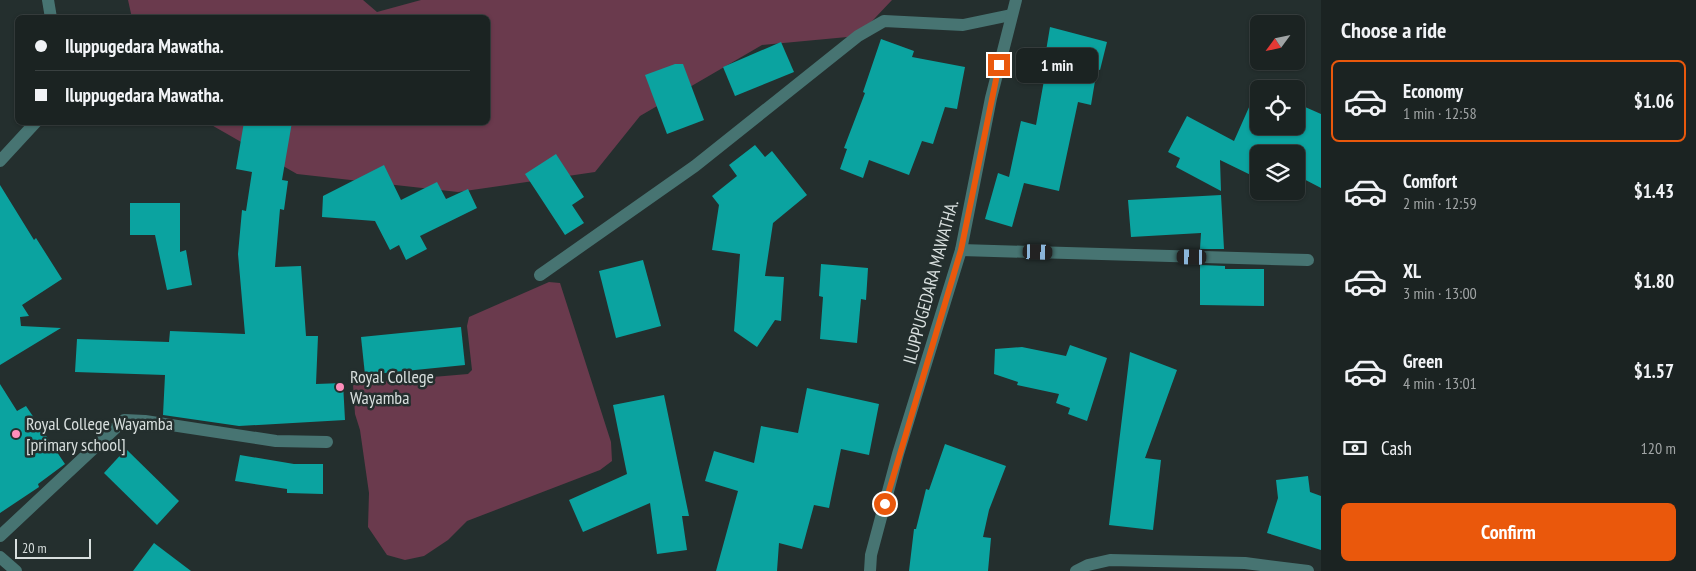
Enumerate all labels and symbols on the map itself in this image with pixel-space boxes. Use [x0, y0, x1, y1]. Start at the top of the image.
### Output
north arrow [1250, 15, 1305, 70]
callout: 1 min [1016, 48, 1099, 82]
route end [988, 54, 1010, 76]
street label: ILUPPUGEDARA MAWATHA. [898, 197, 964, 367]
car [1022, 244, 1053, 260]
car [1176, 249, 1207, 265]
place label: Royal College Wayamba [350, 365, 434, 409]
marker: Royal College Wayamba [334, 381, 346, 393]
place label: Royal College Wayamba [primary school] [26, 412, 173, 456]
marker: Royal College Wayamba [primary school] [10, 428, 22, 440]
route start [874, 493, 896, 515]
scale bar [15, 536, 91, 559]

